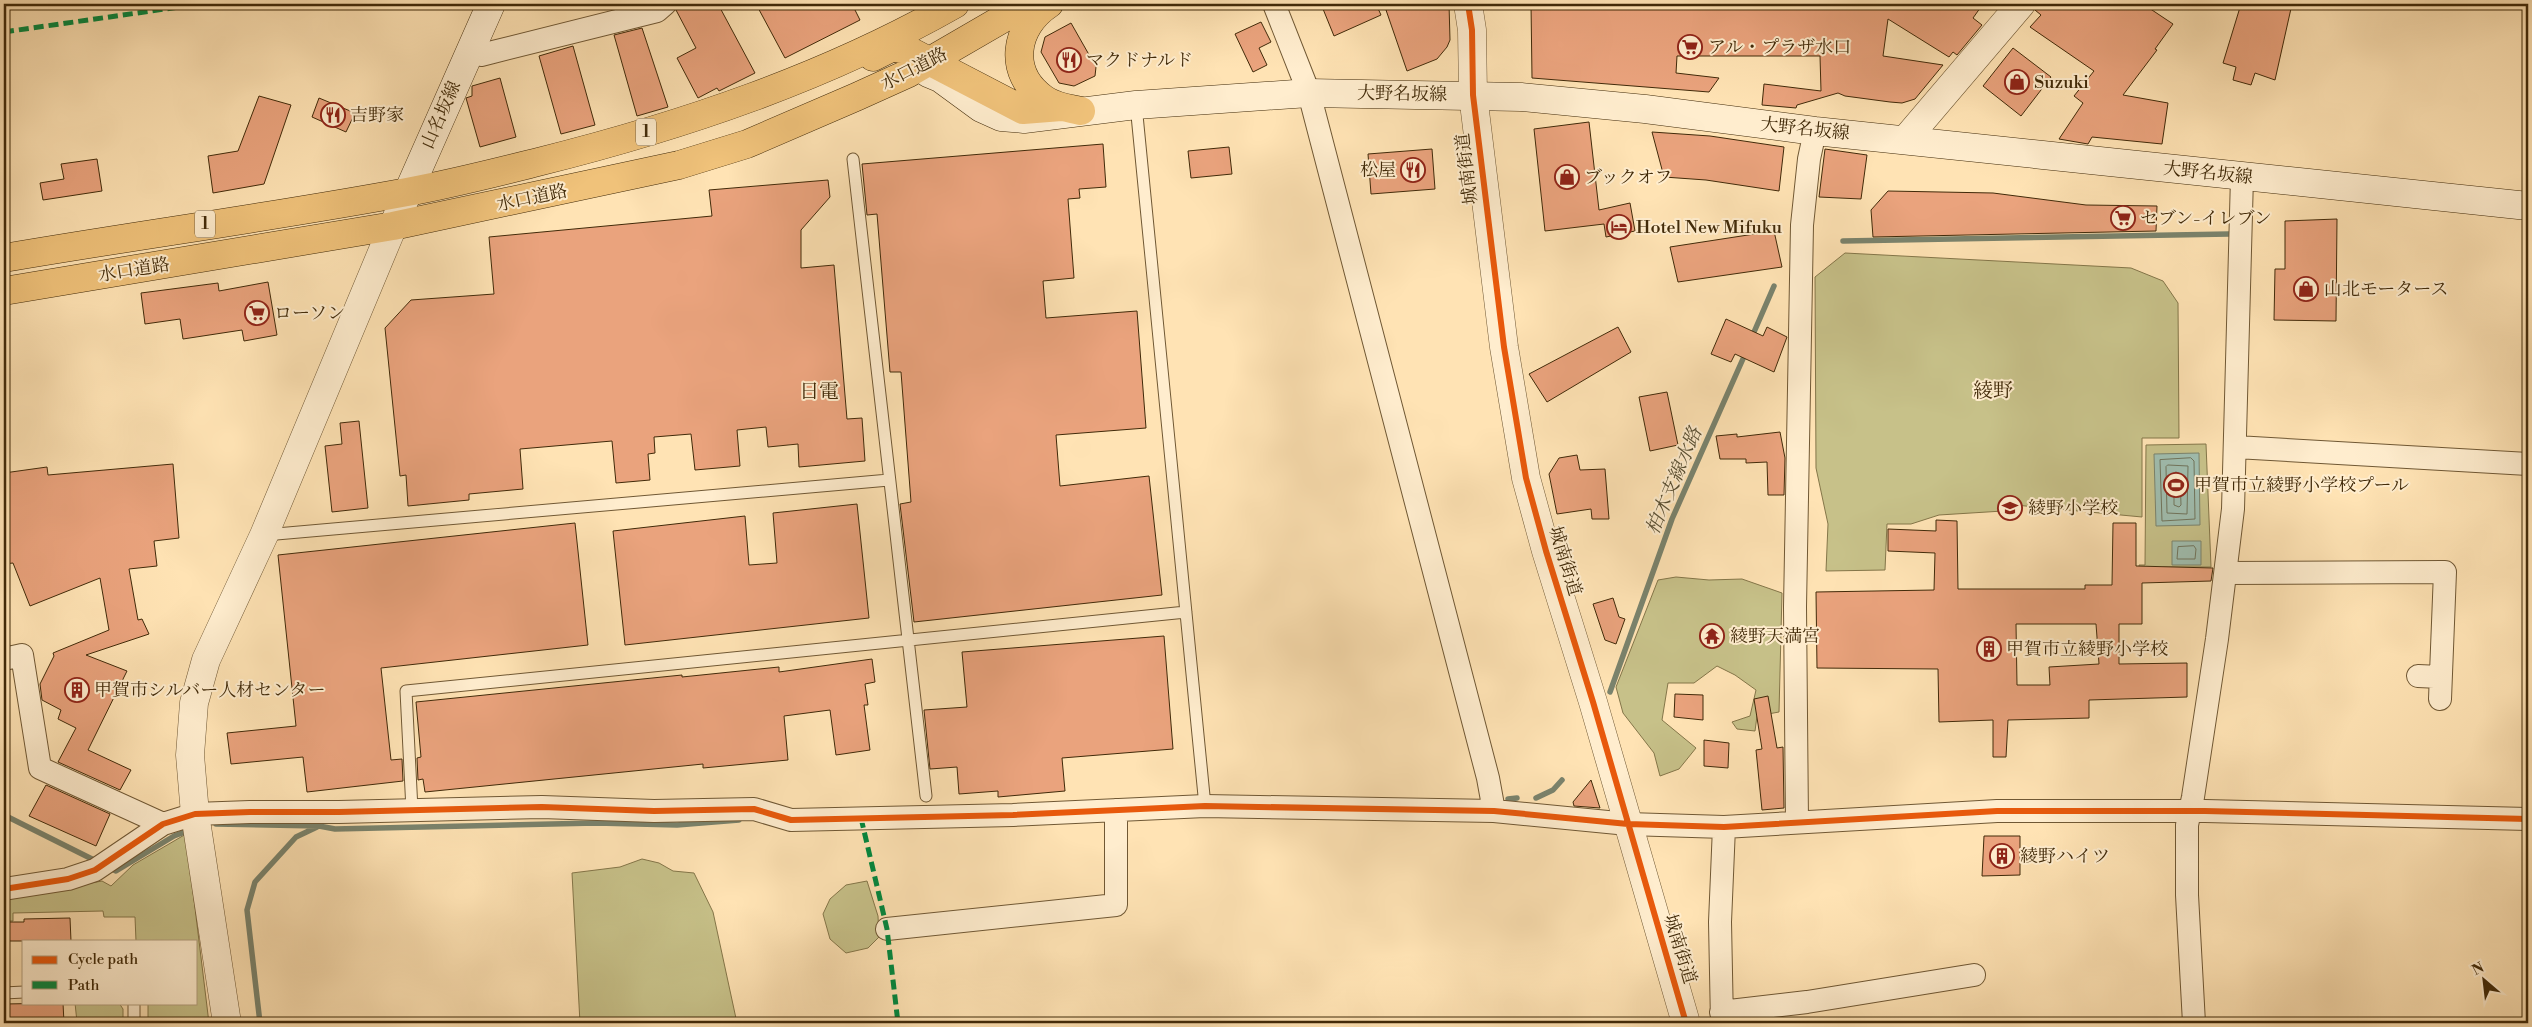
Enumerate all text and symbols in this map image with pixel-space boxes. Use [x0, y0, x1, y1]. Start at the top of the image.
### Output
supermarket icon: アル・プラザ水口 [1677, 34, 1703, 60]
place label: アル・プラザ水口 [1708, 36, 1851, 59]
street label: 水口道路 [877, 42, 951, 96]
restaurant icon: マクドナルド [1056, 47, 1082, 73]
place label: マクドナルド [1086, 49, 1193, 72]
shop icon: Suzuki [2004, 69, 2030, 95]
place label: Suzuki [2034, 71, 2089, 94]
street label: 山名坂線 [416, 77, 466, 153]
street label: 大野名坂線 [1357, 82, 1447, 106]
restaurant icon: 吉野家 [320, 102, 346, 128]
place label: 吉野家 [350, 104, 404, 127]
street label: 大野名坂線 [1759, 113, 1851, 145]
road number: 1 [636, 118, 656, 146]
street label: 城南街道 [1451, 132, 1483, 206]
restaurant icon: 松屋 [1400, 157, 1426, 183]
street label: 大野名坂線 [2162, 157, 2254, 189]
place label: 松屋 [1360, 159, 1396, 182]
shop icon: ブックオフ [1554, 164, 1580, 190]
place label: ブックオフ [1584, 166, 1672, 189]
street label: 水口道路 [494, 179, 570, 217]
supermarket icon: セブン-イレブン [2110, 205, 2136, 231]
place label: セブン-イレブン [2140, 207, 2272, 230]
road number: 1 [195, 210, 215, 238]
hotel icon: Hotel New Mifuku [1606, 214, 1632, 240]
place label: Hotel New Mifuku [1636, 216, 1783, 239]
street label: 水口道路 [97, 253, 171, 287]
shop icon: 山北モータース [2293, 276, 2319, 302]
place label: 山北モータース [2324, 278, 2448, 301]
supermarket icon: ローソン [244, 300, 270, 326]
place label: ローソン [274, 302, 345, 325]
district label: 綾野 [1973, 379, 2013, 404]
district label: 日電 [799, 380, 839, 405]
water label: 柏木支線水路 [1641, 422, 1708, 538]
sports icon: 甲賀市立綾野小学校プール [2163, 472, 2189, 498]
place label: 甲賀市立綾野小学校プール [2194, 474, 2409, 497]
school or university icon: 綾野小学校 [1997, 495, 2023, 521]
place label: 綾野小学校 [2028, 497, 2118, 520]
street label: 城南街道 [1543, 523, 1587, 599]
temple icon: 綾野天満宮 [1699, 623, 1725, 649]
place label: 綾野天満宮 [1730, 625, 1820, 648]
building icon: 甲賀市立綾野小学校 [1976, 636, 2002, 662]
place label: 甲賀市立綾野小学校 [2006, 638, 2168, 661]
building icon: 甲賀市シルバー人材センター [64, 677, 90, 703]
place label: 甲賀市シルバー人材センター [94, 679, 326, 702]
building icon: 綾野ハイツ [1989, 843, 2015, 869]
place label: 綾野ハイツ [2020, 845, 2110, 868]
street label: 城南街道 [1658, 911, 1702, 987]
legend [22, 940, 198, 1004]
text: Cycle path [68, 950, 138, 969]
north arrow [2460, 954, 2510, 1004]
text: N [2469, 959, 2487, 980]
text: Path [68, 976, 100, 995]

